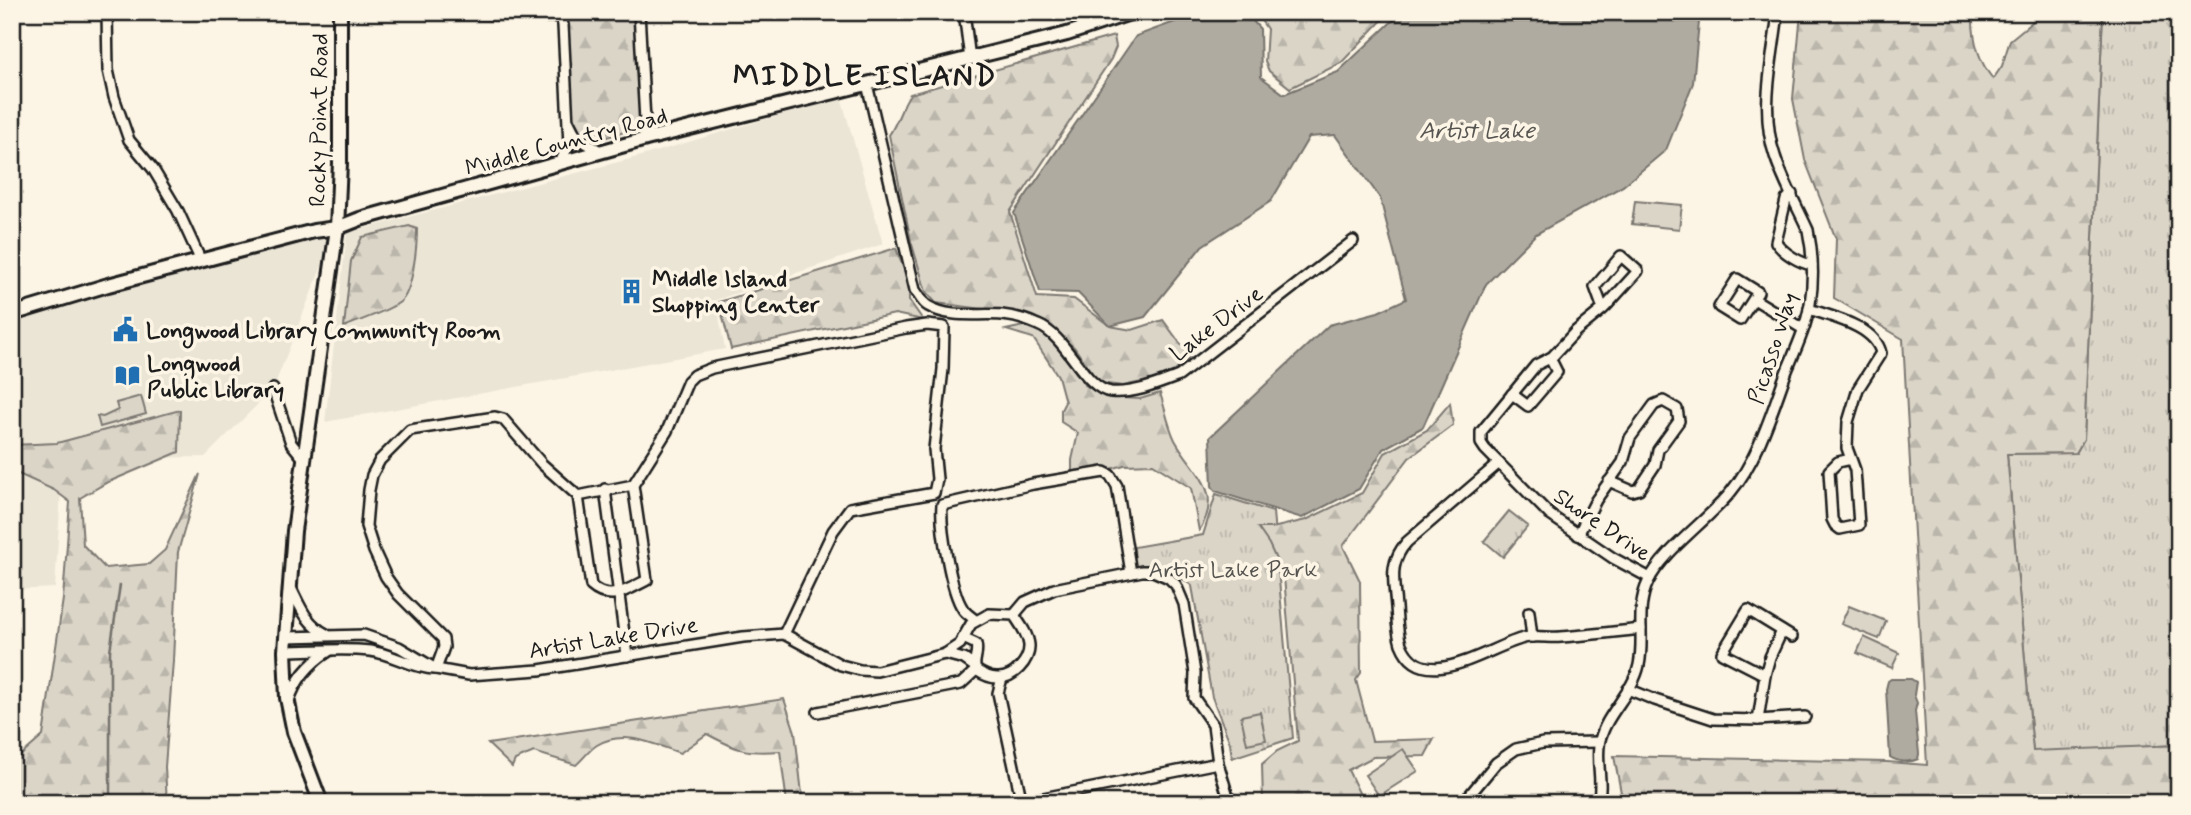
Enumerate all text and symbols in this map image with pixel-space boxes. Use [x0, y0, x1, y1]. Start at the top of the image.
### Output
street label: Rocky Point Road [303, 33, 337, 207]
district label: MIDDLE ISLAND [733, 57, 997, 96]
street label: Middle Country Road [462, 101, 671, 184]
water label: Artist Lake [1419, 116, 1536, 147]
place label: Middle Island Shopping Center [652, 265, 821, 321]
building icon: Middle Island Shopping Center [618, 277, 646, 305]
street label: Lake Drive [1165, 280, 1270, 369]
street label: Picasso Way [1742, 289, 1806, 408]
public building icon: Longwood Library Community Room [112, 316, 140, 344]
place label: Longwood Library Community Room [146, 317, 501, 349]
place label: Longwood Public Library [147, 350, 284, 406]
library icon: Longwood Public Library [113, 362, 141, 390]
street label: Shore Drive [1547, 482, 1657, 569]
park label: Artist Lake Park [1149, 556, 1317, 586]
street label: Artist Lake Drive [527, 611, 700, 667]

